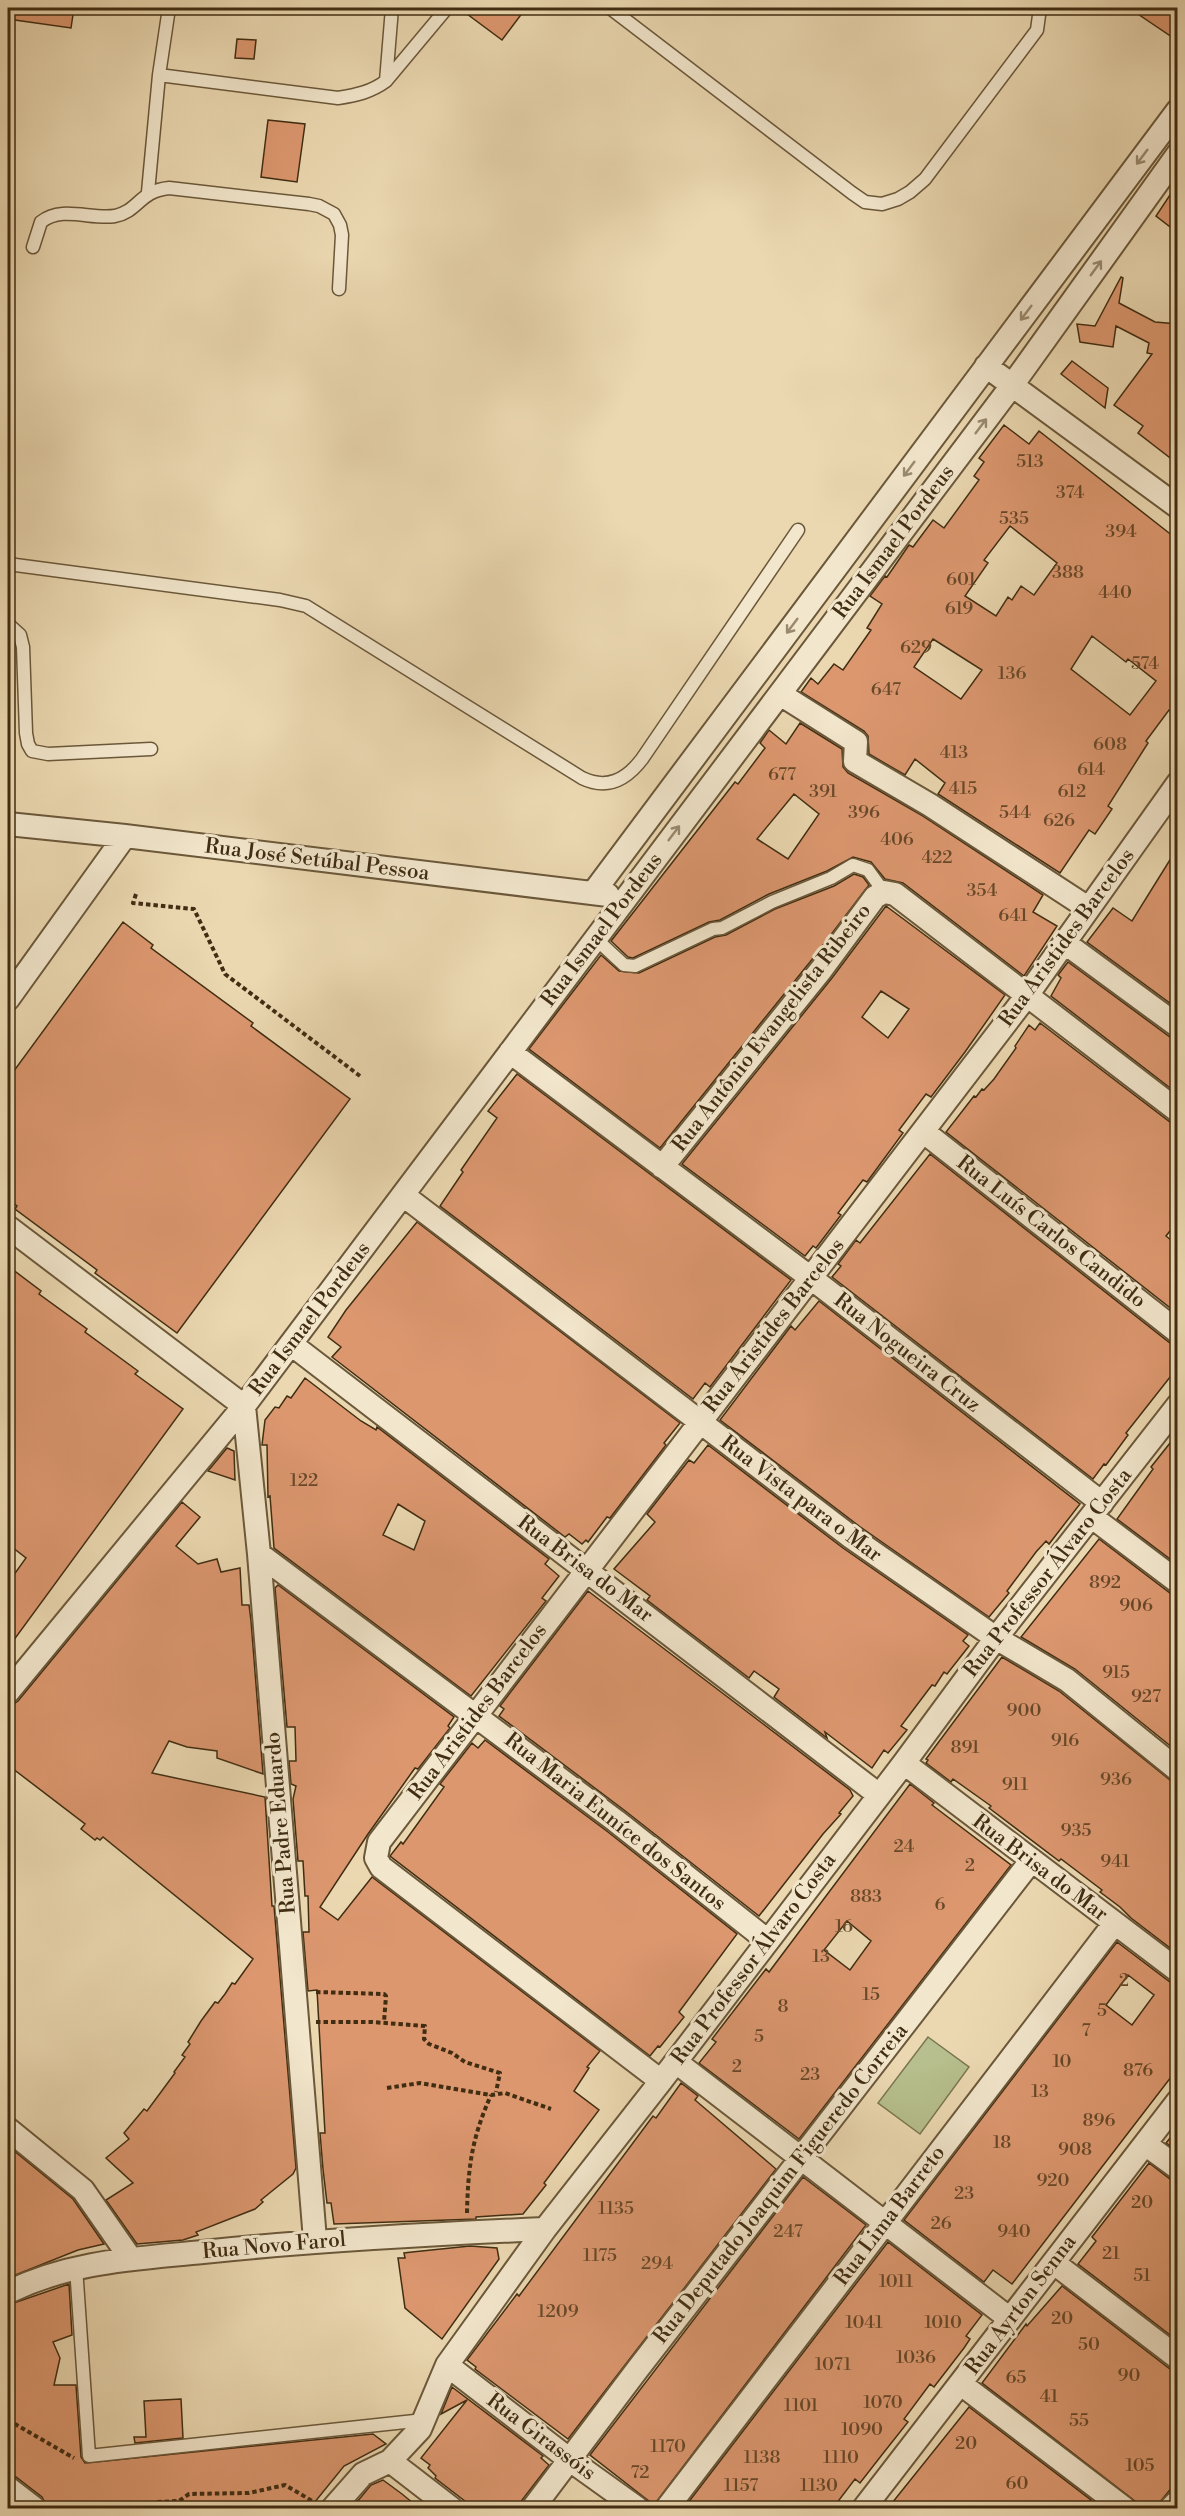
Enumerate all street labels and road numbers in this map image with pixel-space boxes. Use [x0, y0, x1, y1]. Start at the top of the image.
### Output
street label: Rua Ismael Pordeus [828, 460, 960, 624]
street label: Rua José Setúbal Pessoa [203, 833, 431, 887]
street label: Rua Aristides Barcelos [993, 844, 1141, 1032]
street label: Rua Ismael Pordeus [536, 848, 668, 1012]
street label: Rua Antônio Evangelista Ribeiro [667, 899, 877, 1157]
street label: Rua Luís Carlos Candido [951, 1150, 1151, 1314]
street label: Rua Aristides Barcelos [698, 1233, 850, 1419]
street label: Rua Ismael Pordeus [244, 1237, 376, 1401]
street label: Rua Nogueira Cruz [828, 1288, 986, 1418]
street label: Rua Vista para o Mar [715, 1430, 887, 1568]
street label: Rua Professor Álvaro Costa [957, 1462, 1138, 1683]
street label: Rua Brisa do Mar [512, 1510, 658, 1628]
street label: Rua Aristides Barcelos [403, 1618, 553, 1806]
street label: Rua Maria Euníce dos Santos [499, 1727, 731, 1917]
street label: Rua Padre Eduardo [260, 1731, 302, 1915]
street label: Rua Brisa do Mar [967, 1809, 1113, 1927]
street label: Rua Professor Álvaro Costa [664, 1847, 842, 2070]
street label: Rua Deputado Joaquim Figueredo Correia [648, 2018, 914, 2349]
street label: Rua Lima Barreto [829, 2141, 951, 2291]
street label: Rua Novo Farol [201, 2227, 347, 2265]
street label: Rua Ayrton Senna [960, 2230, 1082, 2380]
street label: Rua Girassóis [481, 2388, 601, 2486]

